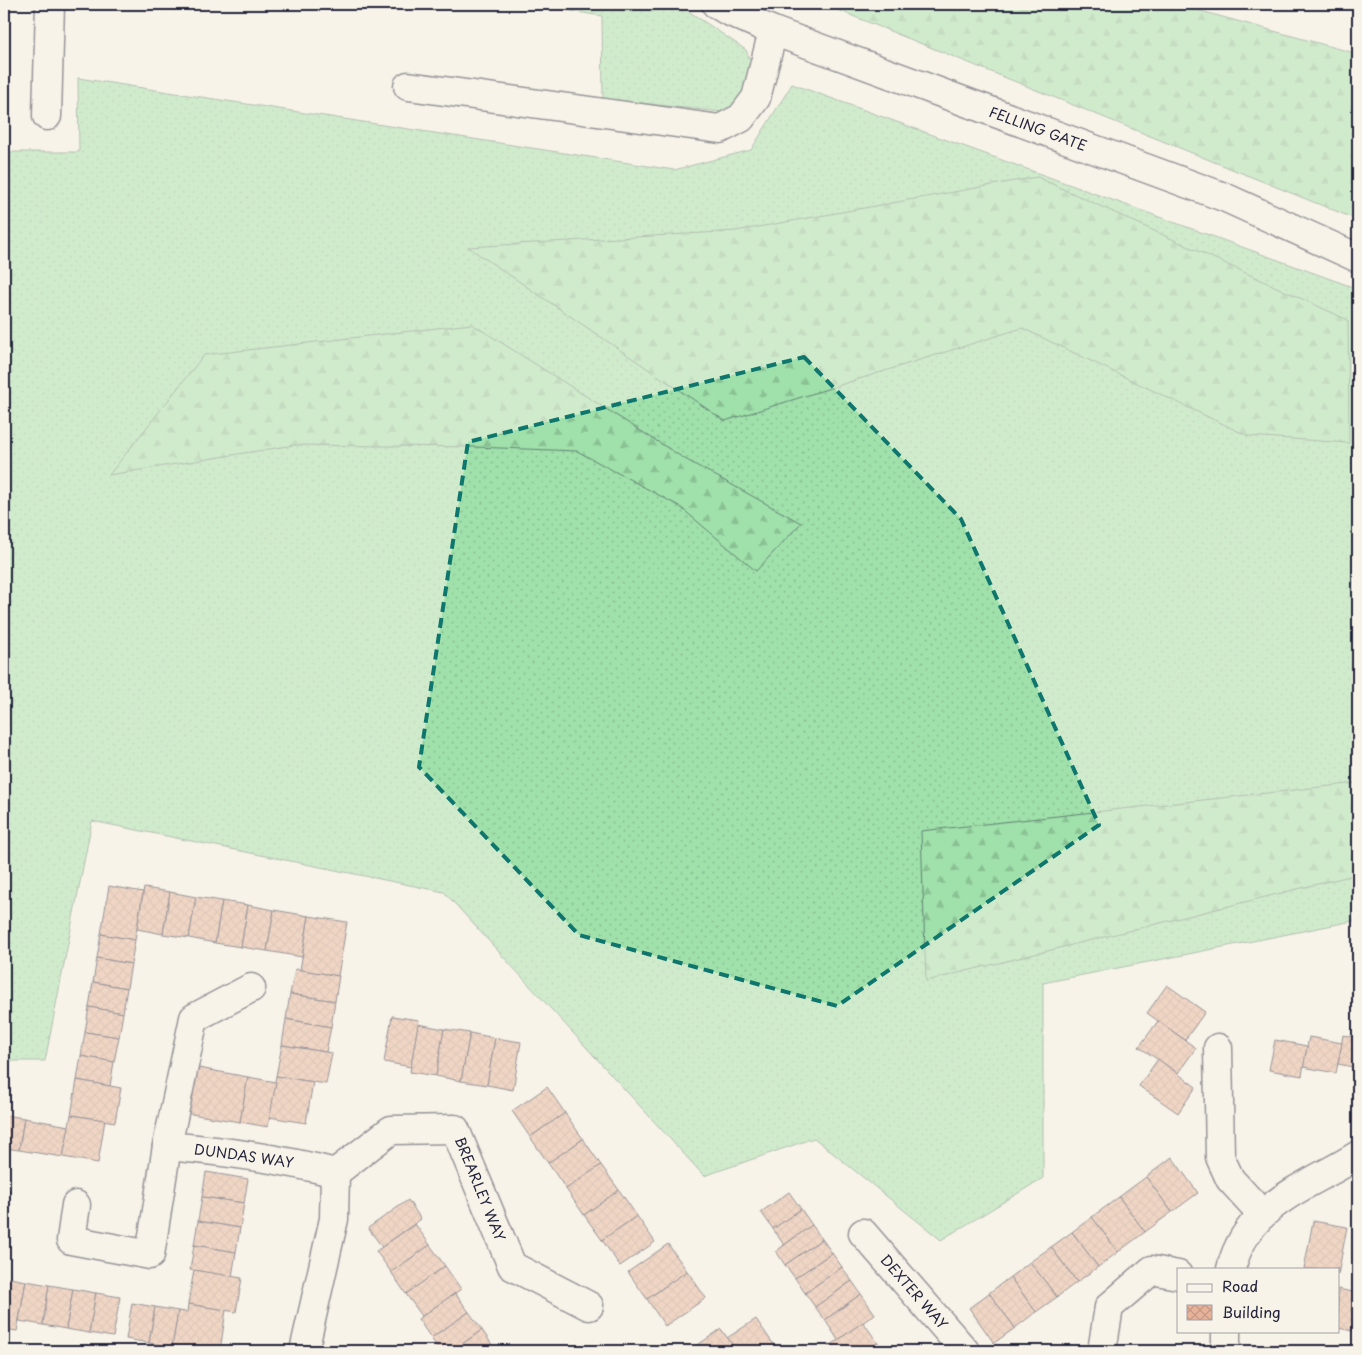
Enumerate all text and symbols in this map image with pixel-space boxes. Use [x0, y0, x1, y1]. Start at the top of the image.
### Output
street label: FELLING GATE [986, 101, 1090, 156]
street label: BREARLEY WAY [450, 1133, 511, 1244]
street label: DUNDAS WAY [193, 1138, 295, 1173]
street label: DEXTER WAY [876, 1249, 953, 1334]
legend [1177, 1268, 1340, 1332]
text: Road [1222, 1274, 1258, 1297]
text: Building [1222, 1300, 1281, 1323]

